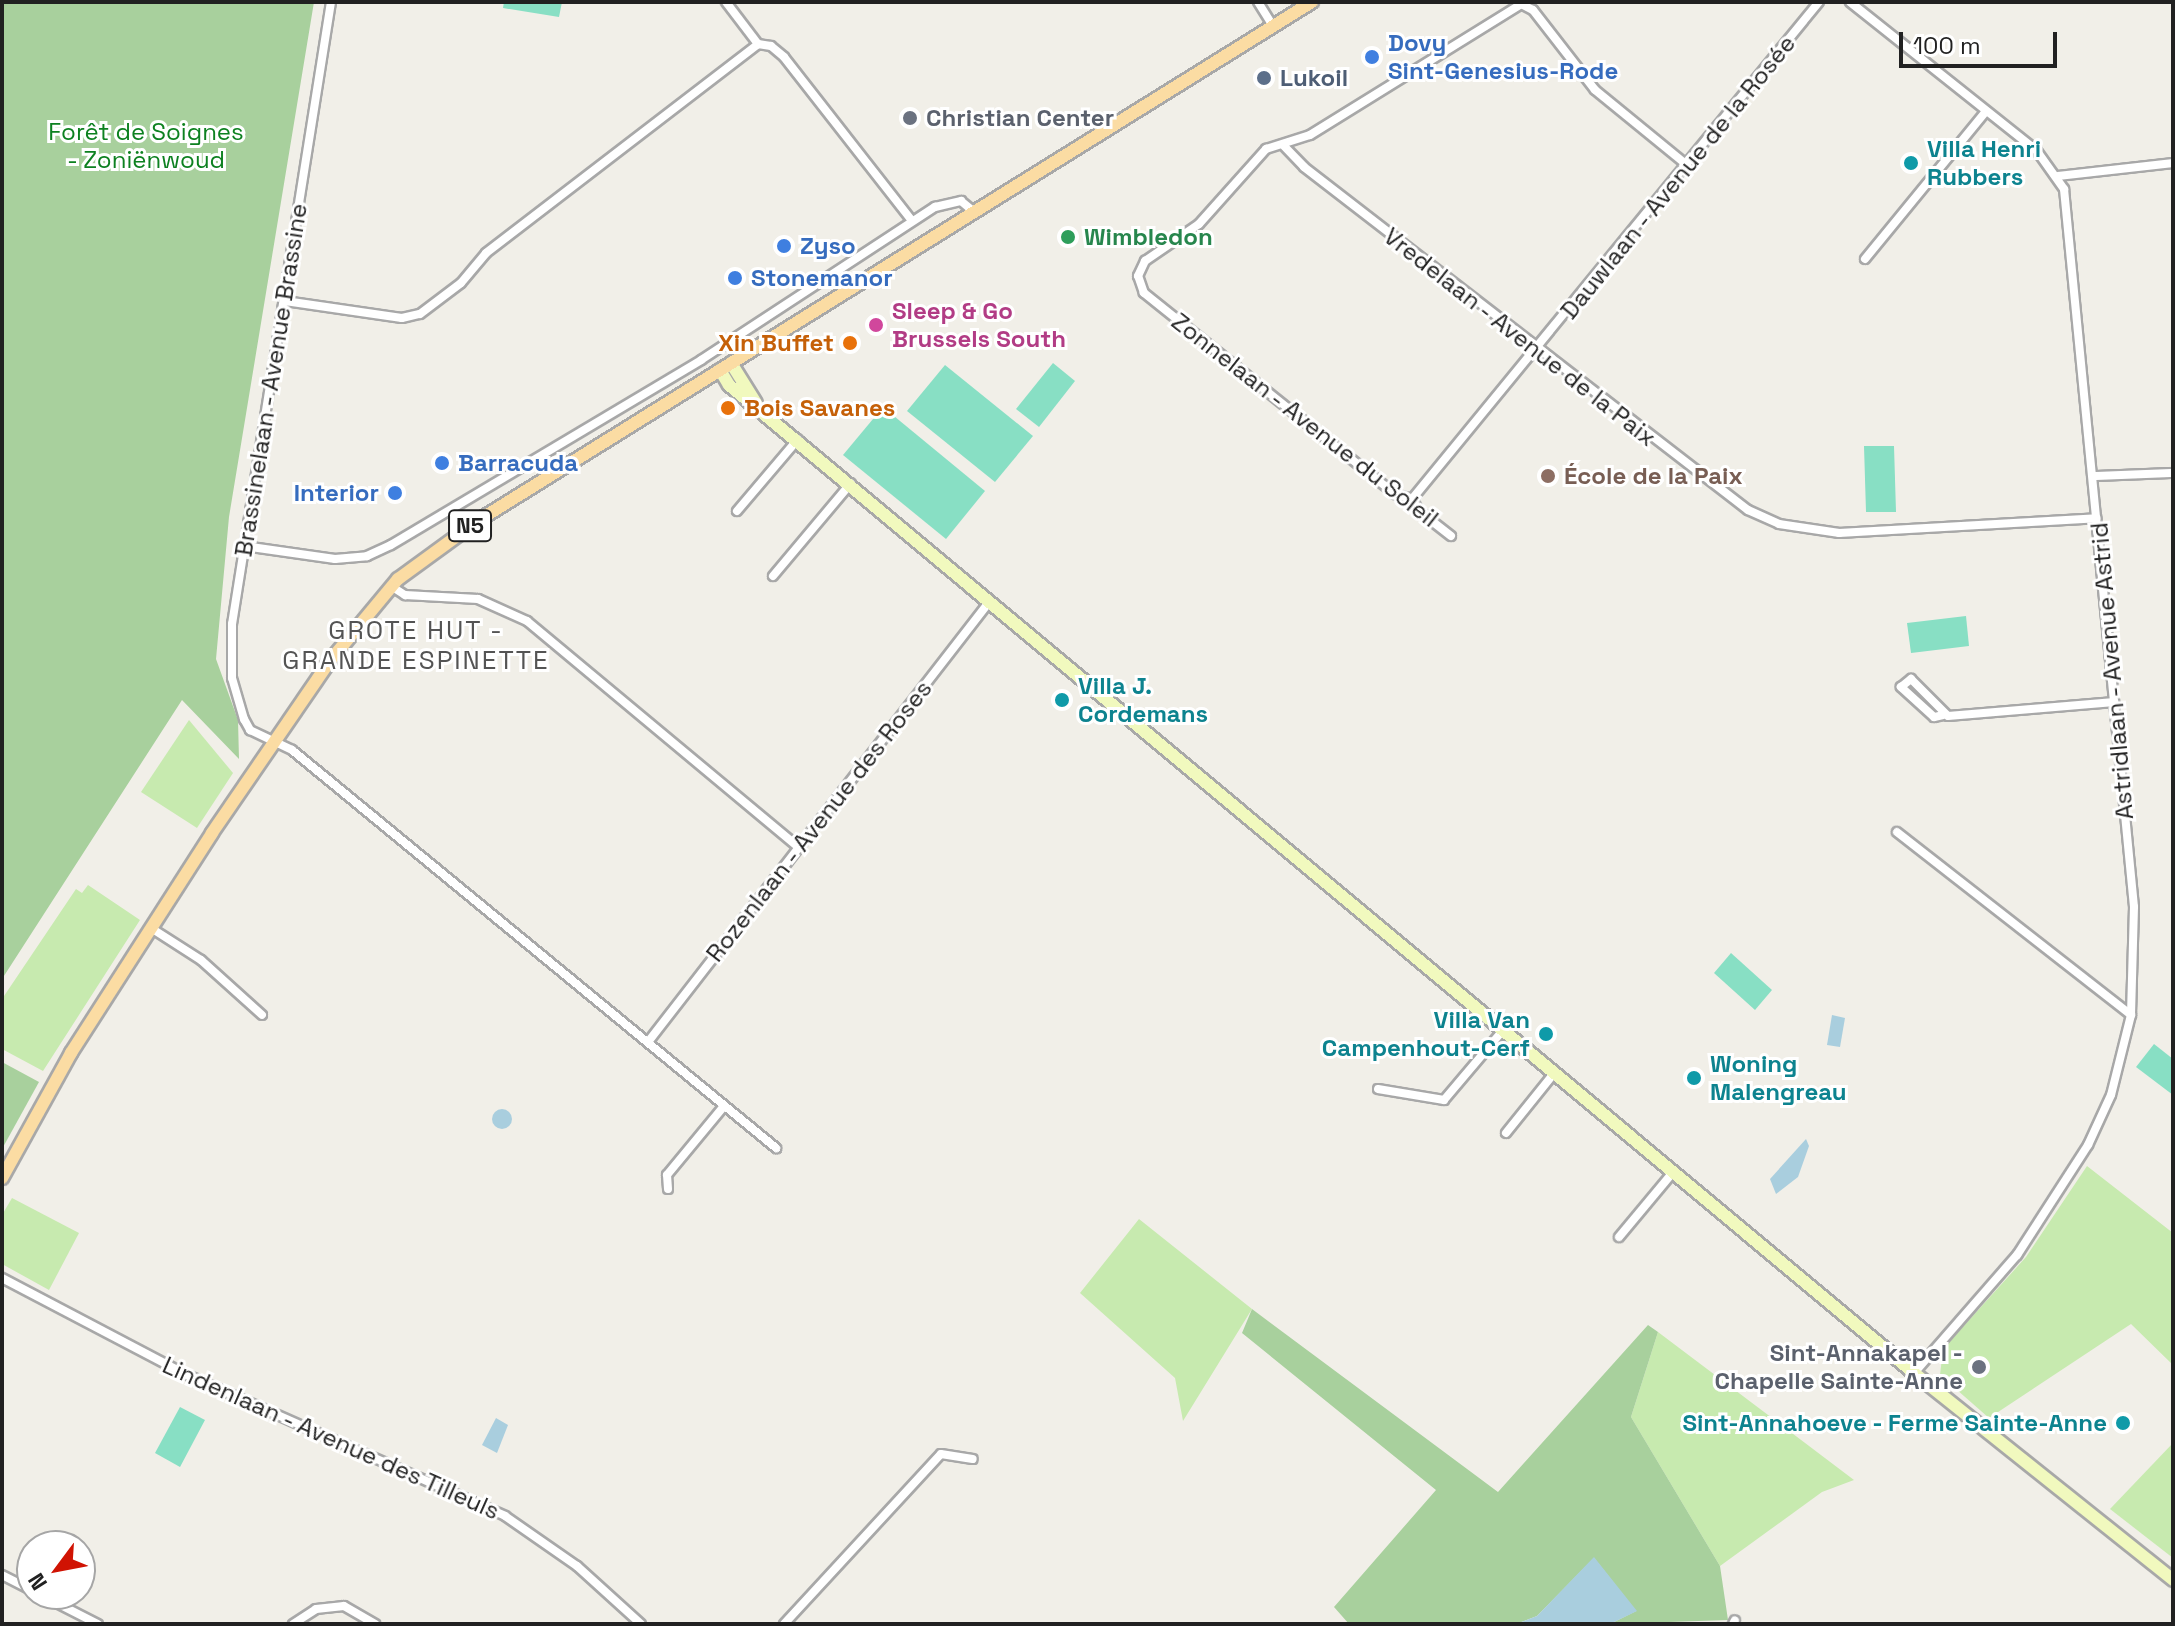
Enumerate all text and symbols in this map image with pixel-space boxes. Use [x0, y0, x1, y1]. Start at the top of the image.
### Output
scale bar [1903, 16, 2061, 66]
place label: Dovy Sint-Genesius-Rode [1388, 29, 1618, 85]
street label: Dauwlaan - Avenue de la Rosée [1554, 29, 1802, 325]
text: 100 m [1913, 30, 1981, 61]
marker: Dovy Sint-Genesius-Rode [1363, 48, 1381, 66]
place label: Lukoil [1280, 64, 1348, 92]
marker: Lukoil [1255, 69, 1273, 87]
place label: Christian Center [926, 104, 1114, 132]
marker: Christian Center [901, 109, 919, 127]
park label: Forêt de Soignes - Zoniënwoud [48, 118, 244, 174]
place label: Villa Henri Rubbers [1927, 135, 2041, 191]
marker: Villa Henri Rubbers [1902, 154, 1920, 172]
street label: Brassinelaan - Avenue Brassine [229, 200, 313, 560]
street label: Vredelaan - Avenue de la Paix [1377, 221, 1663, 453]
place label: Wimbledon [1084, 223, 1213, 251]
marker: Wimbledon [1059, 228, 1077, 246]
place label: Zyso [800, 232, 856, 260]
marker: Zyso [775, 237, 793, 255]
place label: Stonemanor [751, 264, 893, 292]
marker: Stonemanor [726, 269, 744, 287]
place label: Sleep & Go Brussels South [892, 297, 1066, 353]
street label: Zonnelaan - Avenue du Soleil [1165, 306, 1445, 534]
marker: Sleep & Go Brussels South [867, 316, 885, 334]
place label: Xin Buffet [718, 329, 834, 357]
marker: Xin Buffet [841, 334, 859, 352]
place label: Bois Savanes [744, 394, 895, 422]
marker: Bois Savanes [719, 399, 737, 417]
place label: Barracuda [458, 449, 578, 477]
marker: Barracuda [433, 454, 451, 472]
place label: École de la Paix [1564, 462, 1743, 490]
marker: École de la Paix [1539, 467, 1557, 485]
place label: Interior [294, 479, 379, 507]
marker: Interior [386, 484, 404, 502]
road number: N5 [448, 508, 492, 544]
street label: Astridlaan - Avenue Astrid [2085, 520, 2139, 822]
district label: GROTE HUT - GRANDE ESPINETTE [282, 615, 550, 676]
place label: Villa J. Cordemans [1078, 672, 1208, 728]
street label: Rozenlaan - Avenue des Roses [700, 674, 938, 968]
marker: Villa J. Cordemans [1053, 691, 1071, 709]
place label: Villa Van Campenhout-Cerf [1322, 1006, 1530, 1062]
marker: Villa Van Campenhout-Cerf [1537, 1025, 1555, 1043]
place label: Woning Malengreau [1710, 1050, 1847, 1106]
marker: Woning Malengreau [1685, 1069, 1703, 1087]
place label: Sint-Annakapel - Chapelle Sainte-Anne [1715, 1339, 1963, 1395]
street label: Lindenlaan - Avenue des Tilleuls [157, 1350, 505, 1526]
marker: Sint-Annakapel - Chapelle Sainte-Anne [1970, 1358, 1988, 1376]
place label: Sint-Annahoeve - Ferme Sainte-Anne [1681, 1409, 2107, 1437]
marker: Sint-Annahoeve - Ferme Sainte-Anne [2114, 1414, 2132, 1432]
north arrow [16, 1530, 96, 1610]
text: N [22, 1568, 53, 1595]

